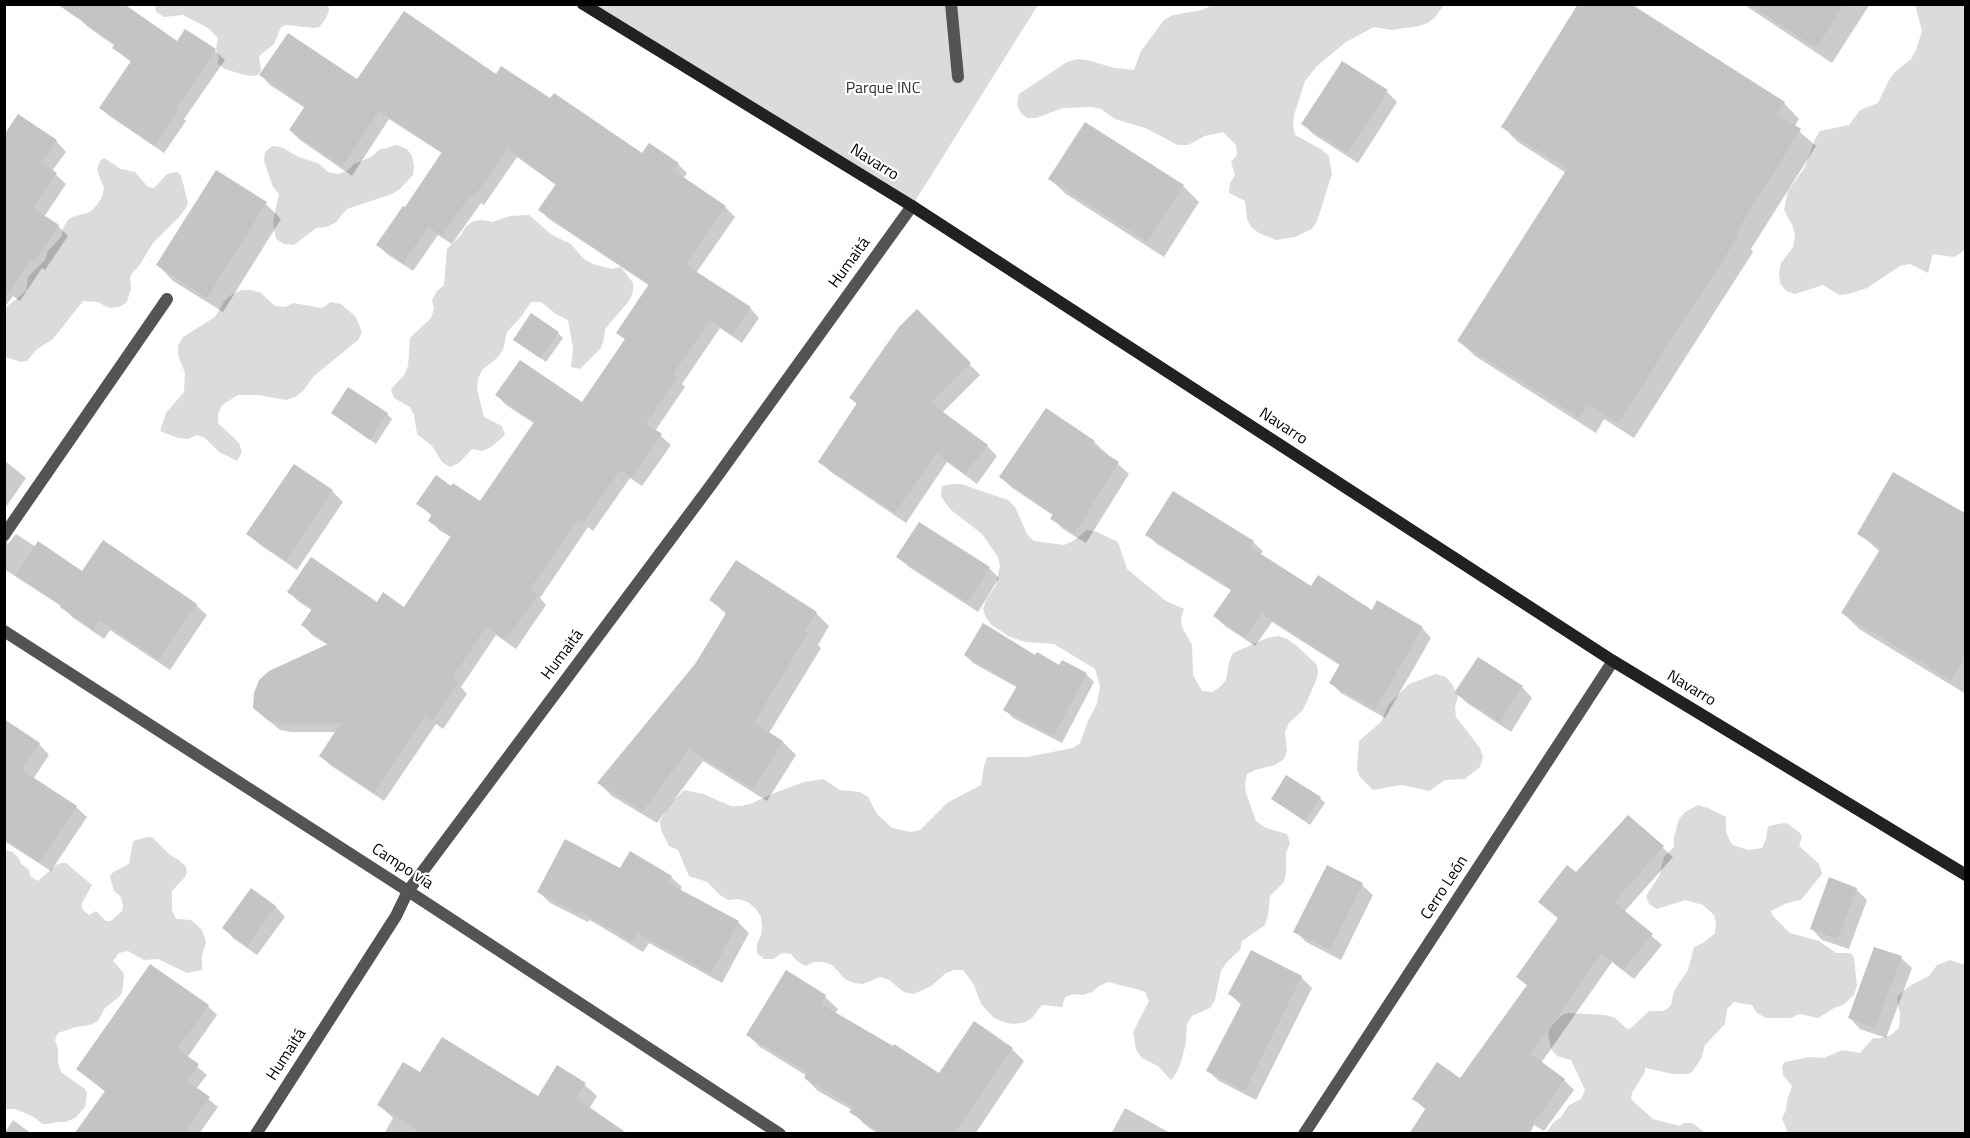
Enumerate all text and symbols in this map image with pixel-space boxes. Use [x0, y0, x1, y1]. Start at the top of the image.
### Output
park label: Parque INC [846, 79, 920, 99]
street label: Navarro [846, 141, 902, 185]
street label: Humaitá [825, 234, 875, 292]
street label: Navarro [1255, 404, 1311, 450]
street label: Humaitá [538, 626, 588, 684]
street label: Navarro [1663, 667, 1719, 711]
street label: Campo vía [368, 840, 436, 894]
street label: Cerro León [1417, 852, 1473, 924]
street label: Humaitá [263, 1026, 311, 1084]

